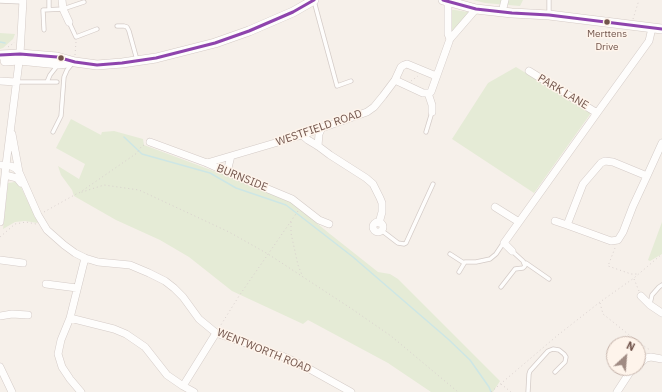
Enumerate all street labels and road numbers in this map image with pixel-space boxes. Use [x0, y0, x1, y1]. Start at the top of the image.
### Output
street label: PARK LANE [535, 72, 591, 112]
street label: WESTFIELD ROAD [274, 107, 364, 149]
street label: BURNSIDE [214, 162, 270, 194]
street label: WENTWORTH ROAD [215, 326, 313, 376]

